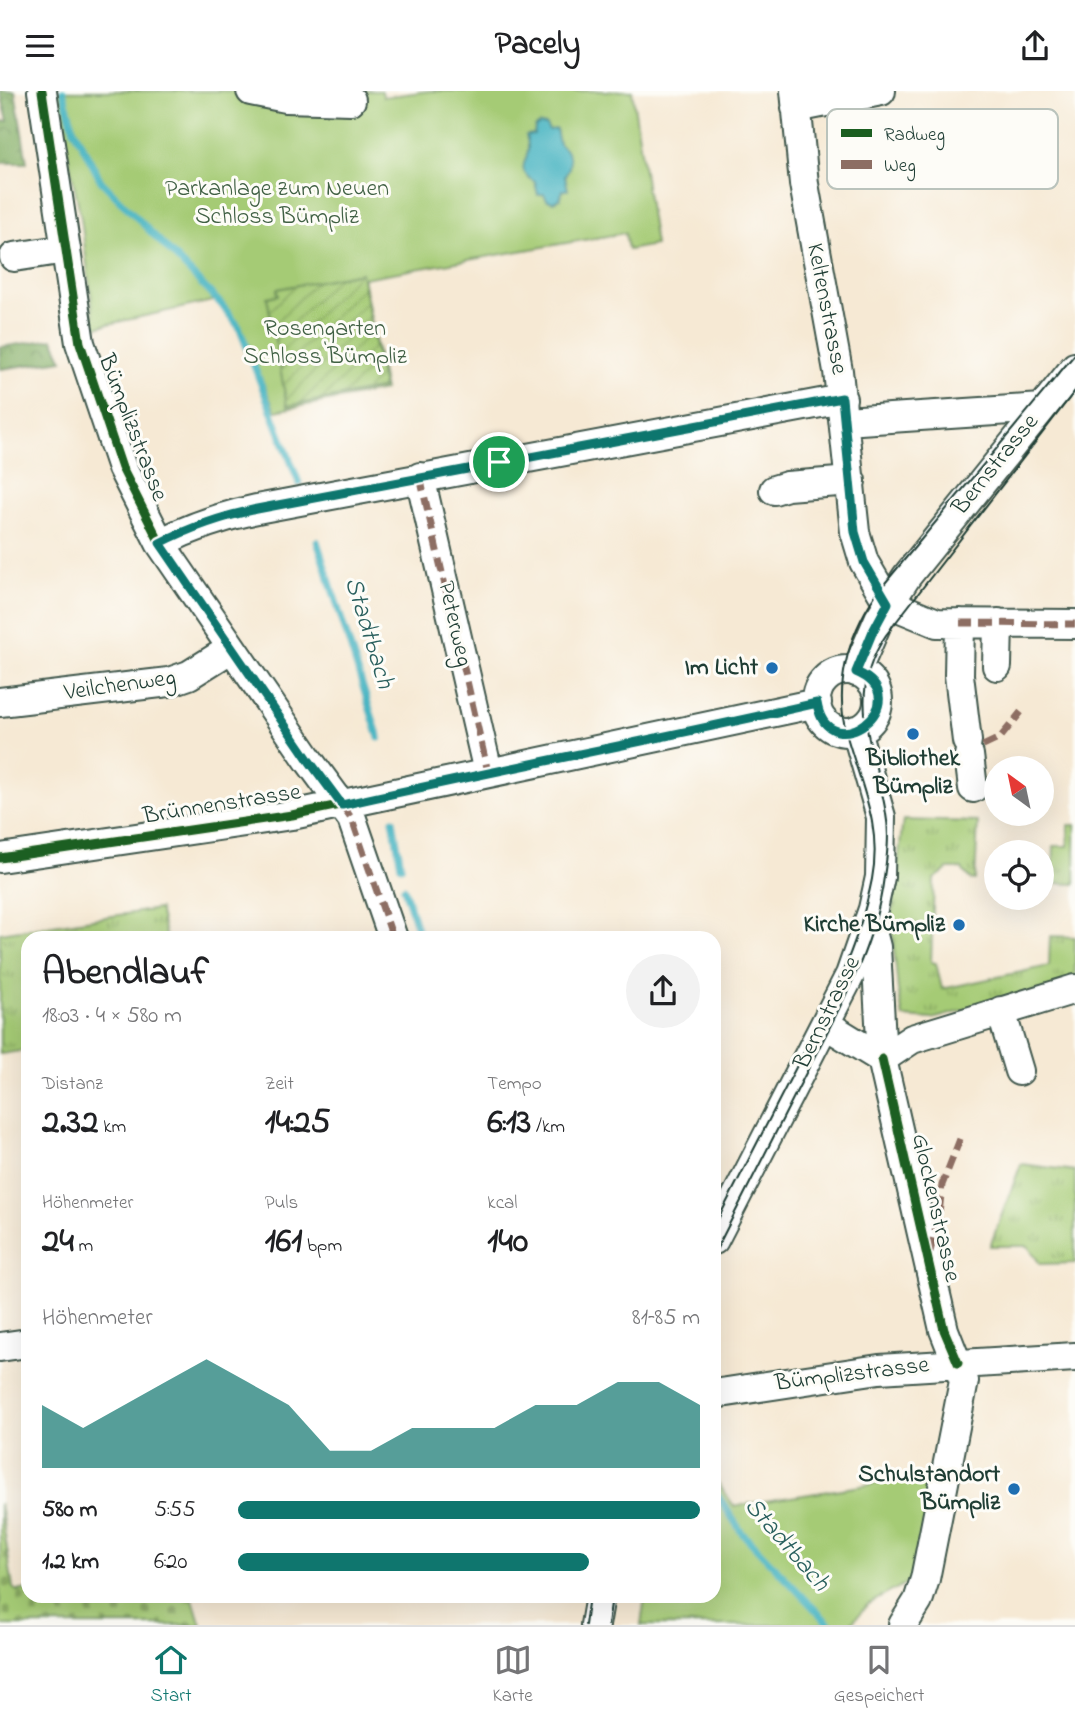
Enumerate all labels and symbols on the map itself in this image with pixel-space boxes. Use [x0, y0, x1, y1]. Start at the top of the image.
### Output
legend [827, 109, 1058, 189]
text: Radweg [884, 122, 945, 151]
text: Weg [884, 153, 916, 182]
park label: Parkanlage zum Neuen Schloss Bümpliz [165, 172, 389, 235]
street label: Keltenstrasse [796, 240, 856, 378]
park label: Rosengarten Schloss Bümpliz [243, 312, 408, 375]
street label: Bümplizstrasse [88, 348, 176, 507]
street label: Bernstrasse [943, 406, 1048, 524]
pin [469, 432, 529, 492]
water label: Stadtbach [333, 573, 403, 694]
street label: Peterweg [427, 578, 481, 670]
place label: Im Licht [684, 651, 759, 686]
marker: Im Licht [764, 660, 780, 676]
street label: Veilchenweg [61, 661, 178, 711]
marker: Bibliothek Bümpliz [905, 726, 921, 742]
place label: Bibliothek Bümpliz [865, 742, 960, 805]
north arrow [984, 756, 1054, 826]
street label: Brünnenstrasse [140, 775, 304, 835]
place label: Kirche Bümpliz [804, 908, 946, 943]
marker: Kirche Bümpliz [951, 917, 967, 933]
street label: Bernstrasse [785, 950, 871, 1076]
street label: Glockenstrasse [901, 1130, 969, 1286]
street label: Bümplizstrasse [772, 1348, 931, 1402]
place label: Schulstandort Bümpliz [858, 1458, 1001, 1521]
marker: Schulstandort Bümpliz [1006, 1481, 1022, 1497]
water label: Stadtbach [734, 1489, 838, 1601]

